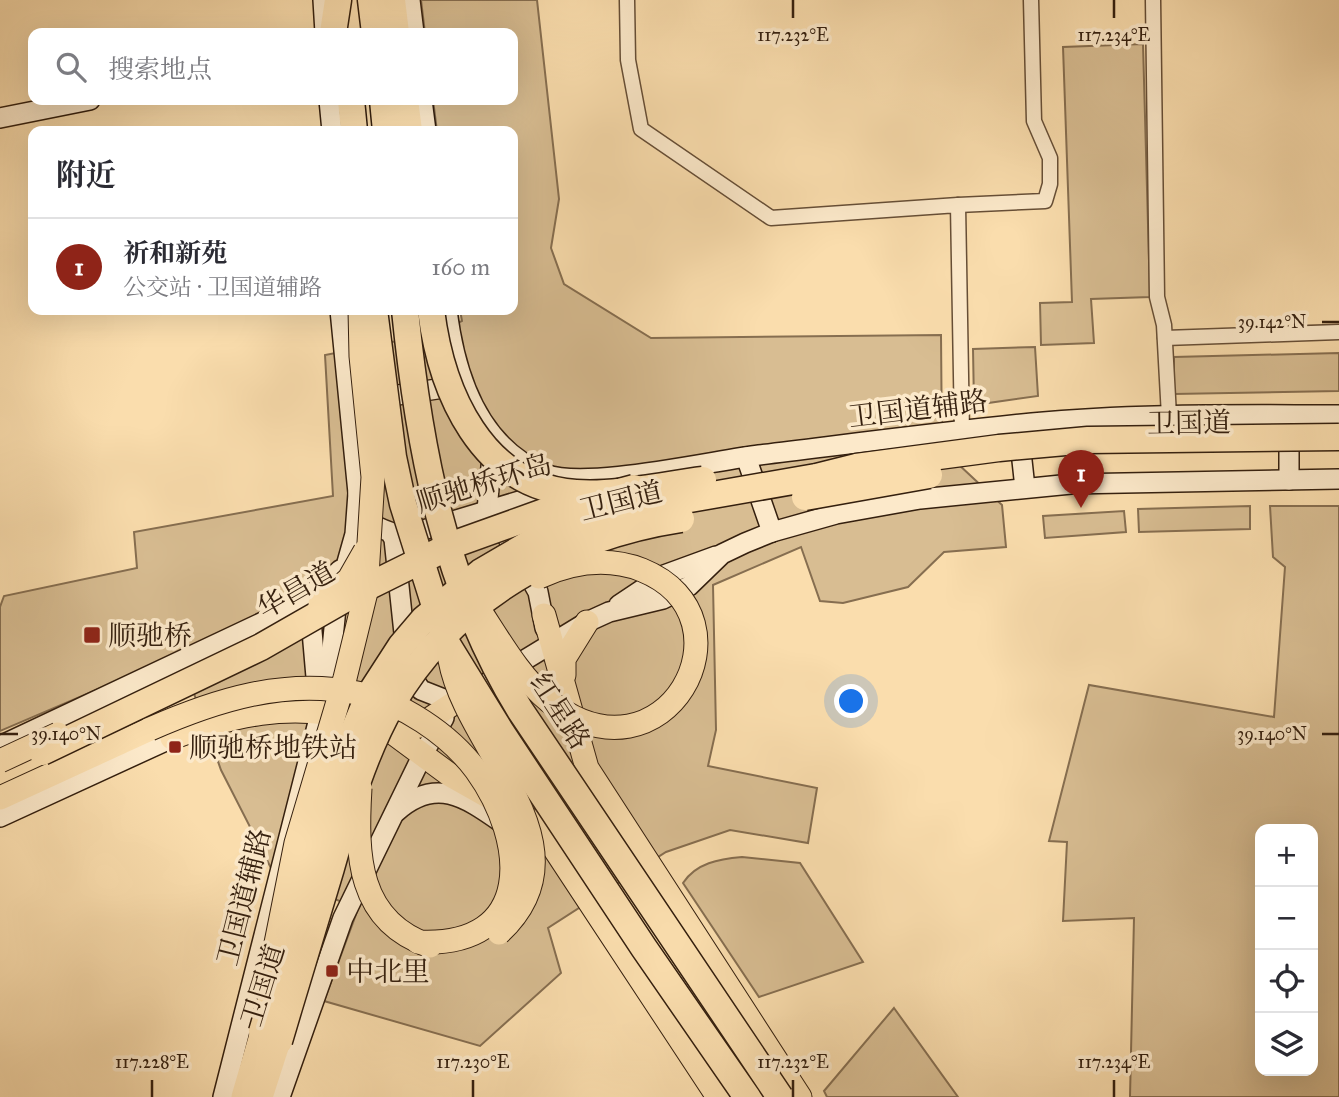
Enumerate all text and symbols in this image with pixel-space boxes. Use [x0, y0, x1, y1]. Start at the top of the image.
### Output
text: 117.232°E [757, 24, 829, 46]
text: 117.234°E [1078, 24, 1151, 46]
search box [28, 28, 518, 105]
icon: search [52, 48, 90, 86]
text: 搜索地点 [108, 53, 212, 85]
text: 附近 [56, 157, 116, 193]
text: 祈和新苑 [123, 237, 227, 269]
text: 1 [74, 253, 84, 281]
text: 160 m [432, 253, 490, 281]
text: 公交站 · 卫国道辅路 [123, 273, 322, 301]
text: 39.142°N [1238, 311, 1306, 333]
street label: 卫国道辅路 [846, 383, 990, 435]
street label: 卫国道 [1147, 405, 1231, 441]
street label: 顺驰桥环岛 [412, 446, 556, 520]
pin: 1 [1058, 450, 1104, 508]
street label: 卫国道 [576, 474, 666, 528]
street label: 华昌道 [251, 554, 341, 626]
place label: 顺驰桥 [108, 618, 192, 653]
marker: 顺驰桥 [82, 625, 102, 645]
street label: 红星路 [522, 666, 598, 756]
your location [834, 684, 868, 718]
text: 39.140°N [31, 723, 101, 745]
text: 39.140°N [1237, 723, 1307, 745]
place label: 顺驰桥地铁站 [189, 730, 357, 765]
marker: 顺驰桥地铁站 [167, 739, 183, 755]
map controls [1255, 824, 1318, 1076]
button: + [1255, 824, 1318, 887]
street label: 卫国道辅路 [210, 825, 278, 969]
button: − [1255, 887, 1318, 950]
street label: 卫国道 [234, 940, 292, 1030]
button: locate [1255, 950, 1318, 1013]
place label: 中北里 [346, 954, 430, 989]
marker: 中北里 [324, 963, 340, 979]
button: layers [1255, 1013, 1318, 1076]
text: 117.228°E [115, 1051, 189, 1073]
text: 117.230°E [436, 1051, 510, 1073]
text: 117.232°E [757, 1051, 829, 1073]
text: 117.234°E [1078, 1051, 1151, 1073]

